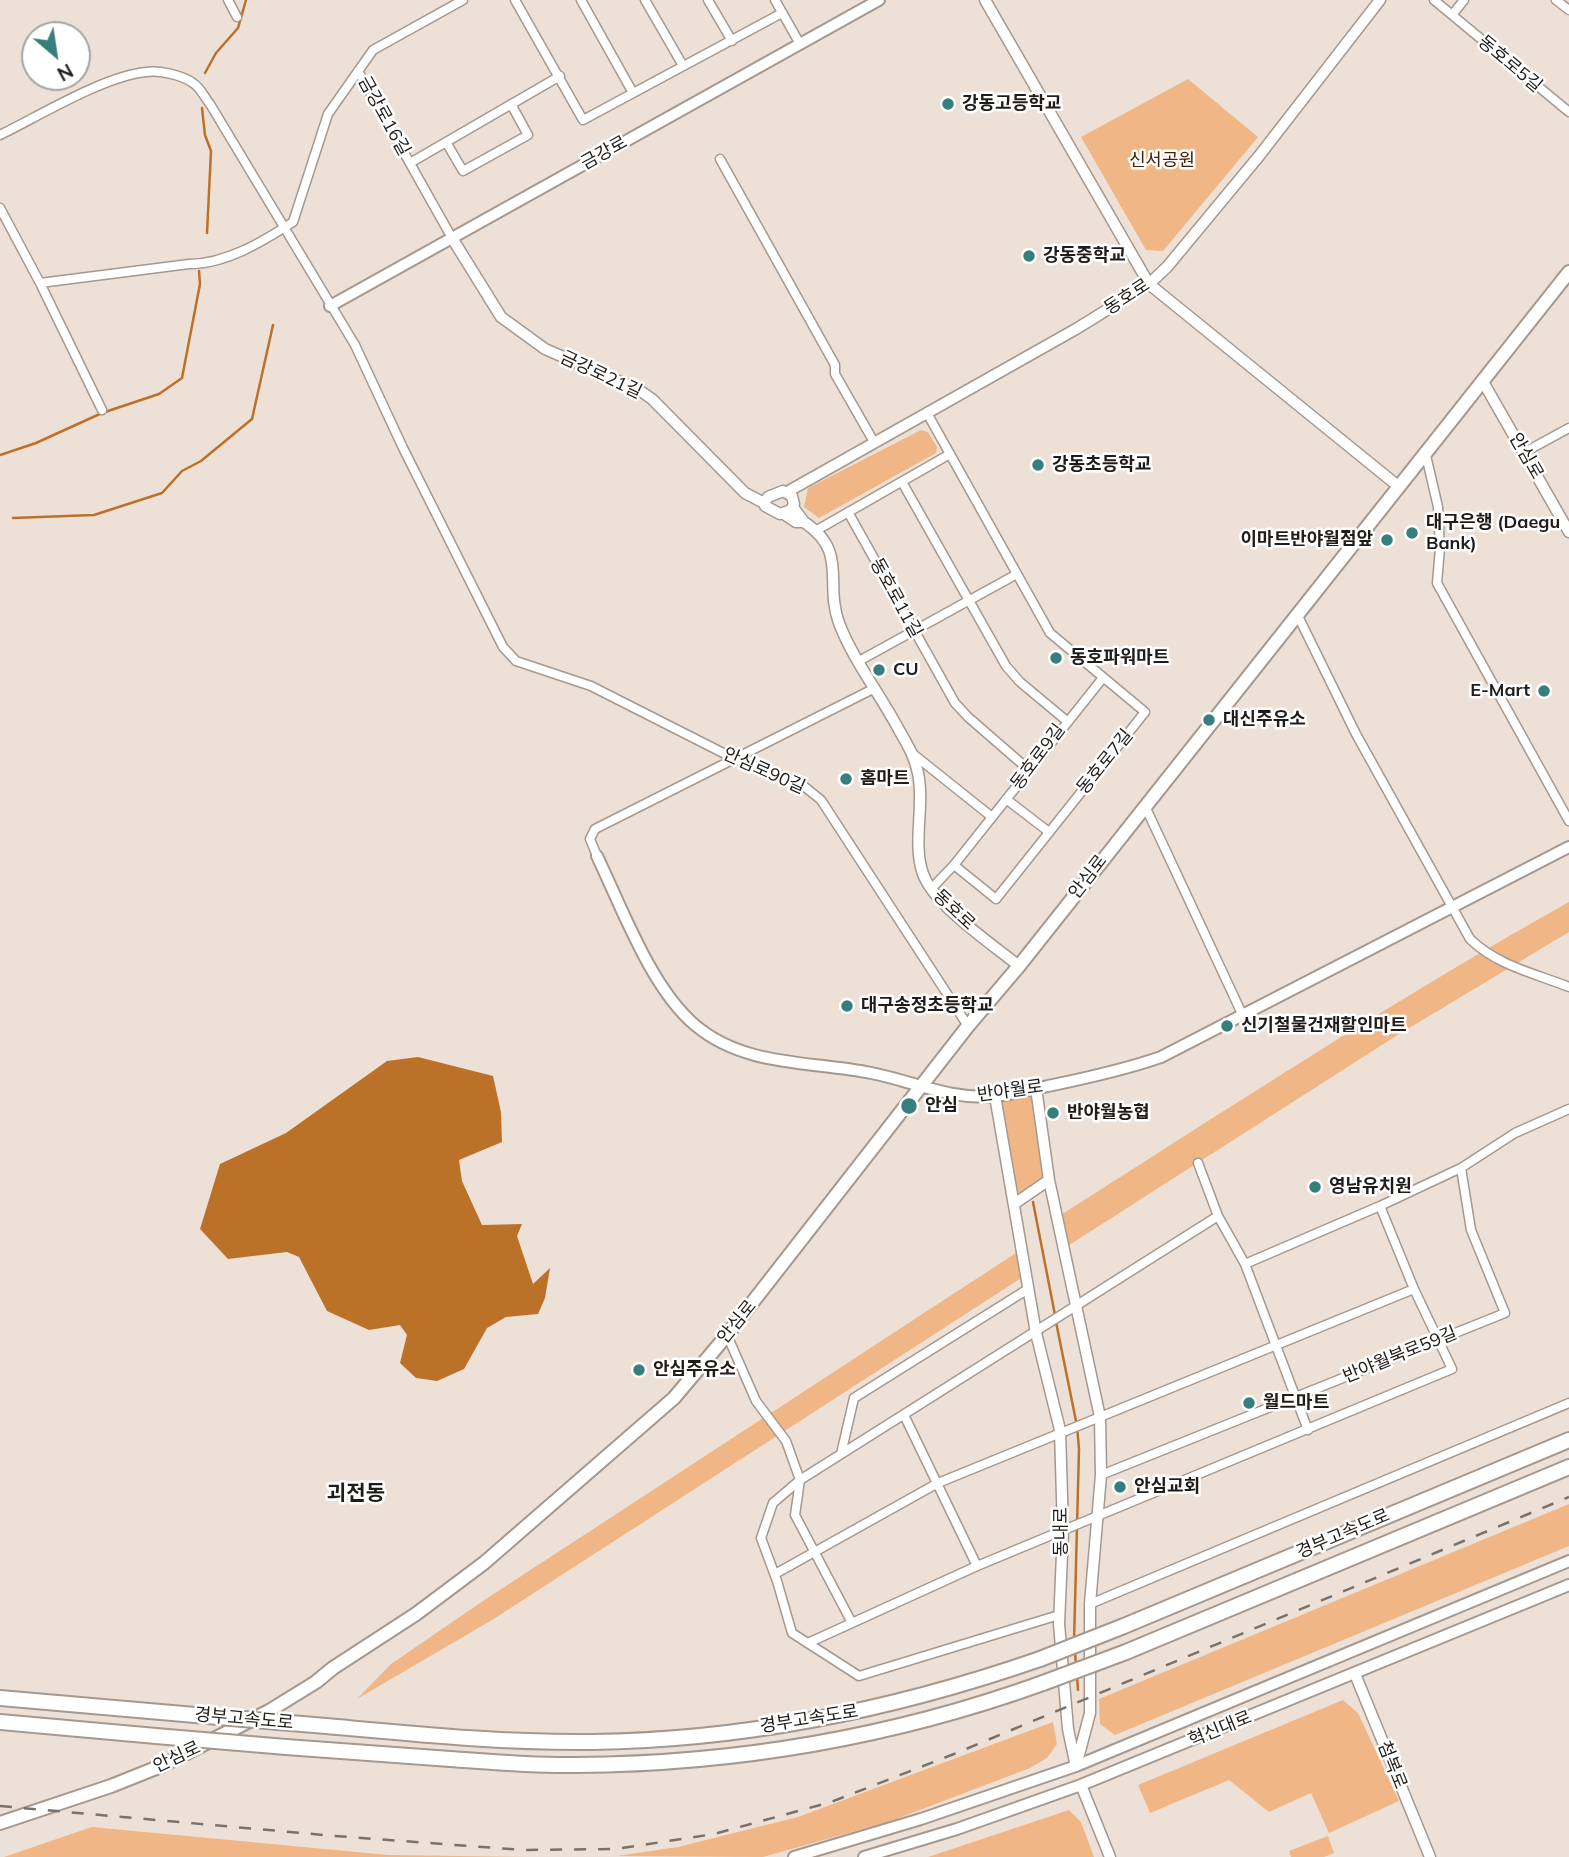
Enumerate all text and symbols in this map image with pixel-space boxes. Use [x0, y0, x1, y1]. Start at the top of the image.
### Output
north arrow [21, 21, 91, 91]
street label: 동호로5길 [1474, 31, 1546, 97]
text: N [53, 59, 77, 87]
street label: 금강로16길 [353, 72, 415, 160]
place label: 강동고등학교 [962, 93, 1061, 115]
marker: 강동고등학교 [940, 96, 956, 112]
street label: 금강로 [577, 132, 631, 174]
park label: 신서공원 [1129, 150, 1195, 172]
place label: 강동중학교 [1043, 245, 1126, 267]
marker: 강동중학교 [1021, 248, 1037, 264]
street label: 동호로 [1100, 274, 1154, 320]
street label: 금강로21길 [557, 347, 645, 403]
street label: 안심로 [1504, 429, 1548, 483]
place label: 강동초등학교 [1052, 454, 1151, 476]
marker: 강동초등학교 [1030, 457, 1046, 473]
place label: 대구은행 (Daegu Bank) [1426, 512, 1560, 554]
marker: 대구은행 (Daegu Bank) [1404, 525, 1420, 541]
place label: 이마트반야월점앞 [1241, 529, 1373, 551]
marker: 이마트반야월점앞 [1379, 532, 1395, 548]
street label: 동호로11길 [865, 554, 927, 642]
place label: 동호파워마트 [1070, 647, 1169, 669]
marker: 동호파워마트 [1048, 650, 1064, 666]
place label: CU [893, 659, 919, 681]
marker: CU [871, 662, 887, 678]
place label: E-Mart [1470, 680, 1530, 702]
marker: E-Mart [1536, 683, 1552, 699]
place label: 대신주유소 [1223, 709, 1306, 731]
marker: 대신주유소 [1201, 712, 1217, 728]
street label: 동호로9길 [1006, 720, 1070, 794]
street label: 동호로7길 [1072, 725, 1138, 799]
street label: 안심로90길 [719, 743, 809, 799]
place label: 홈마트 [860, 768, 910, 790]
marker: 홈마트 [838, 771, 854, 787]
street label: 안심로 [1064, 851, 1112, 903]
street label: 동호로 [928, 885, 980, 935]
place label: 대구송정초등학교 [861, 995, 993, 1017]
marker: 대구송정초등학교 [839, 998, 855, 1014]
place label: 신기철물건재할인마트 [1241, 1015, 1407, 1037]
marker: 신기철물건재할인마트 [1219, 1018, 1235, 1034]
street label: 반야월로 [976, 1076, 1044, 1106]
place label: 안심 [925, 1095, 958, 1117]
marker: 안심 [899, 1096, 919, 1116]
place label: 반야월농협 [1067, 1102, 1150, 1124]
marker: 반야월농협 [1045, 1105, 1061, 1121]
place label: 영남유치원 [1329, 1176, 1412, 1198]
marker: 영남유치원 [1307, 1179, 1323, 1195]
street label: 안심로 [713, 1296, 761, 1348]
street label: 반야월북로59길 [1340, 1322, 1460, 1388]
place label: 안심주유소 [653, 1359, 736, 1381]
marker: 안심주유소 [631, 1362, 647, 1378]
place label: 월드마트 [1263, 1392, 1329, 1414]
marker: 월드마트 [1241, 1395, 1257, 1411]
place label: 안심교회 [1134, 1476, 1200, 1498]
marker: 안심교회 [1112, 1479, 1128, 1495]
district label: 괴전동 [327, 1481, 385, 1507]
street label: 경부고속도로 [1293, 1505, 1393, 1563]
street label: 동내로 [1051, 1507, 1073, 1557]
street label: 경부고속도로 [758, 1701, 860, 1737]
street label: 경부고속도로 [194, 1704, 294, 1734]
street label: 혁신대로 [1185, 1707, 1255, 1751]
street label: 안심로 [150, 1737, 204, 1777]
street label: 첨복로 [1373, 1738, 1411, 1792]

